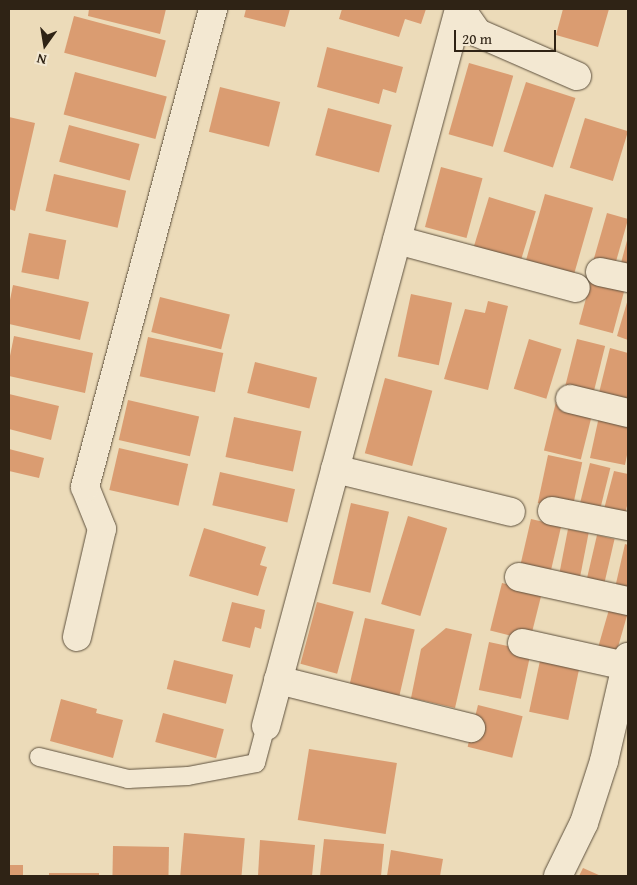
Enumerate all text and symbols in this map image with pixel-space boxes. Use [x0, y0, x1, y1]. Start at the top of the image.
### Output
north arrow [20, 20, 70, 70]
scale bar [457, 20, 560, 52]
text: 20 m [462, 28, 492, 49]
text: N [35, 49, 48, 70]

